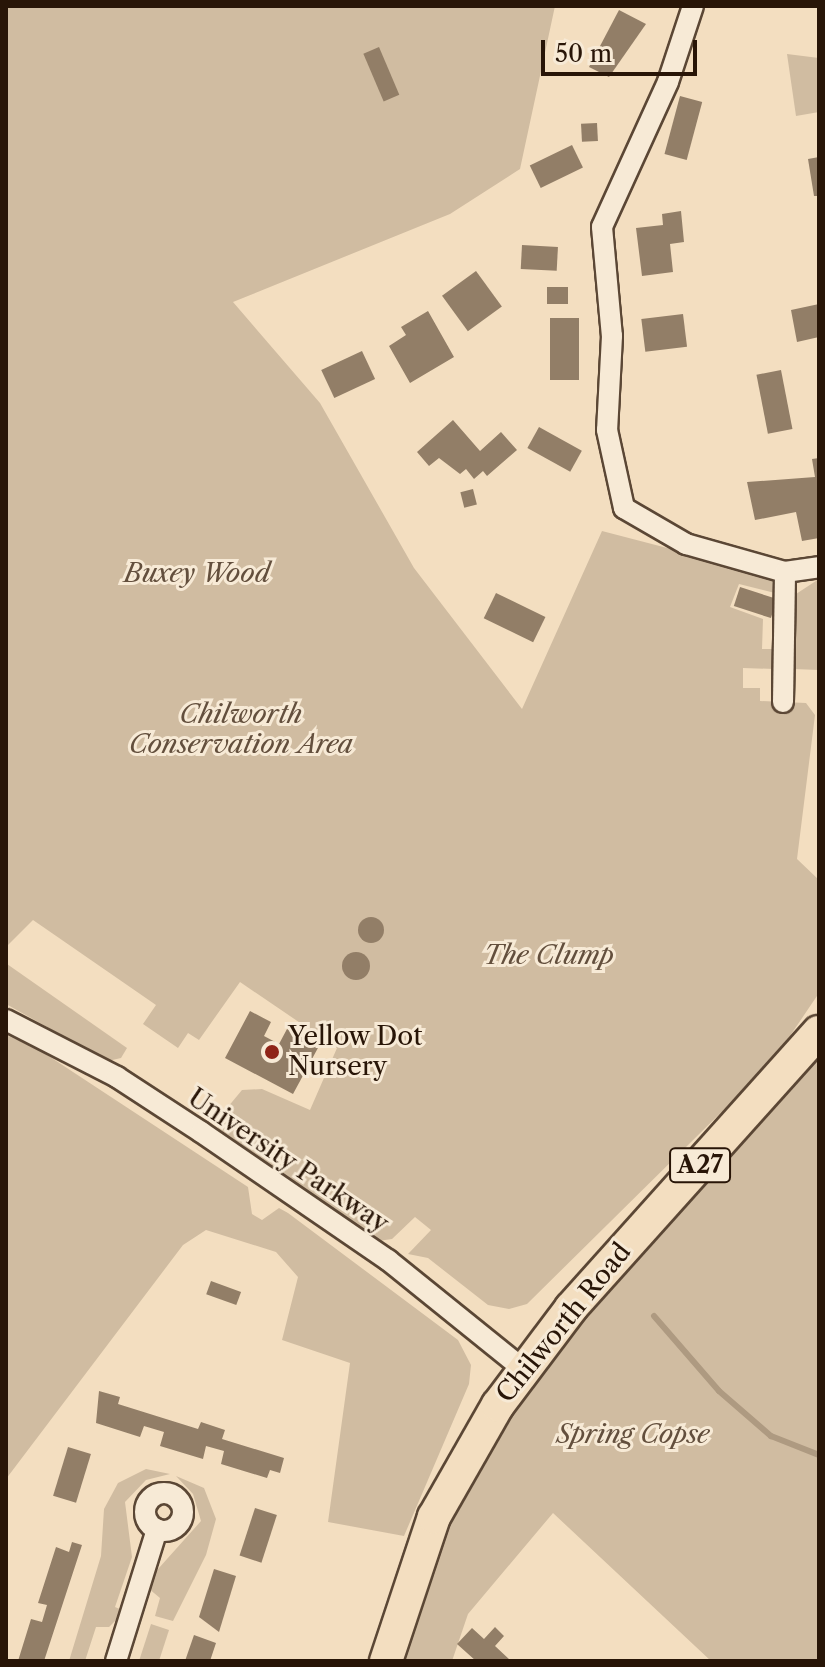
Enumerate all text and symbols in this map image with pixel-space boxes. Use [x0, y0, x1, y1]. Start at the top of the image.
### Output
scale bar [545, 24, 701, 74]
text: 50 m [555, 39, 612, 68]
park label: Buxey Wood [124, 558, 270, 590]
park label: Chilworth Conservation Area [129, 699, 353, 760]
park label: The Clump [484, 940, 614, 972]
place label: Yellow Dot Nursery [288, 1021, 423, 1082]
marker: Yellow Dot Nursery [263, 1043, 281, 1061]
street label: University Parkway [181, 1082, 395, 1240]
road number: A27 [668, 1145, 732, 1185]
street label: Chilworth Road [490, 1237, 638, 1409]
park label: Spring Copse [556, 1419, 710, 1451]

